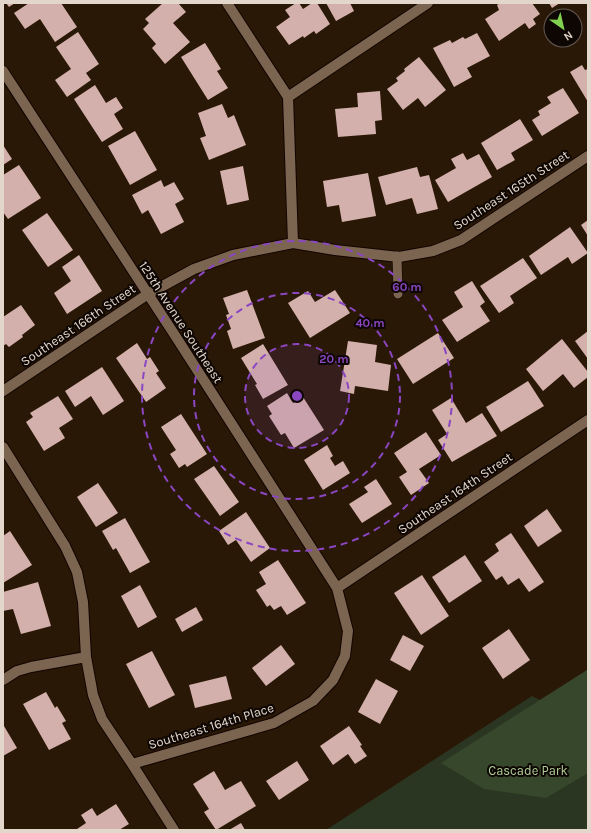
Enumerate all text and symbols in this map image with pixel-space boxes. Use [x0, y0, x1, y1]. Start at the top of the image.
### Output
north arrow [543, 8, 583, 48]
text: N [561, 28, 575, 43]
street label: Southeast 165th Street [450, 147, 572, 233]
street label: 125th Avenue Southeast [136, 258, 226, 386]
text: 60 m [392, 280, 422, 294]
street label: Southeast 166th Street [18, 281, 138, 369]
text: 40 m [355, 316, 385, 330]
text: 20 m [319, 352, 349, 366]
centre of rings [290, 389, 304, 403]
street label: Southeast 164th Street [395, 449, 515, 537]
street label: Southeast 164th Place [146, 700, 276, 752]
park label: Cascade Park [488, 763, 568, 778]

